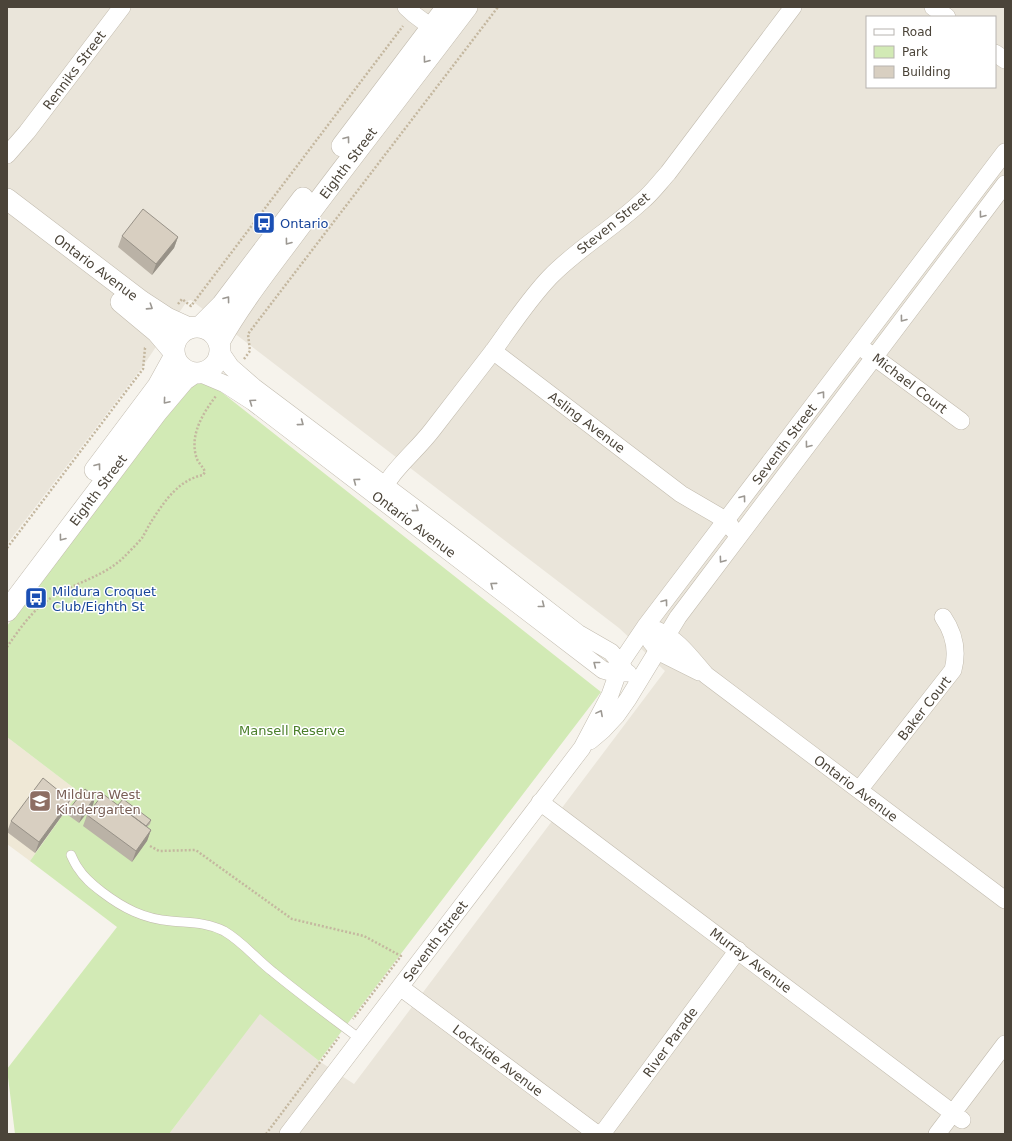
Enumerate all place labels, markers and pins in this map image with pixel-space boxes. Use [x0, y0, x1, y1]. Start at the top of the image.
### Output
bus stop icon: Ontario [251, 210, 277, 236]
place label: Ontario [280, 216, 328, 231]
place label: Mildura Croquet Club/Eighth St [52, 584, 156, 614]
bus stop icon: Mildura Croquet Club/Eighth St [23, 585, 49, 611]
place label: Mildura West Kindergarten [56, 787, 141, 817]
school or university icon: Mildura West Kindergarten [27, 788, 53, 814]

